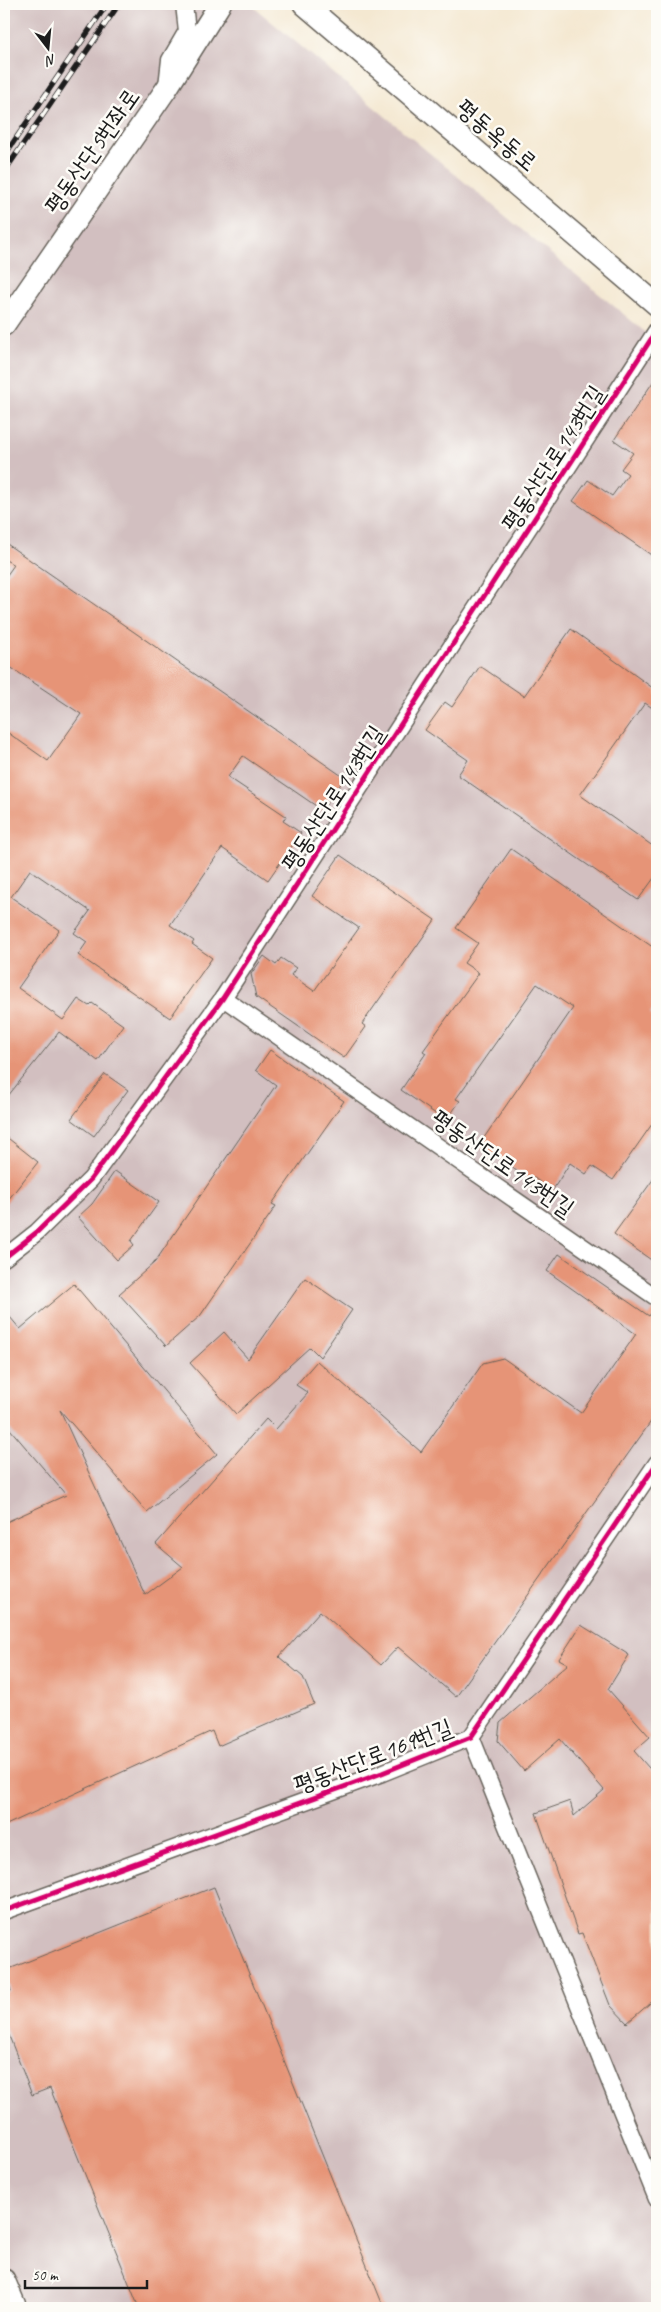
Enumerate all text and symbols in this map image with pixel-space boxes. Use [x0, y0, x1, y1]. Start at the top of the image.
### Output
north arrow [22, 22, 72, 72]
text: N [43, 51, 58, 70]
street label: 평동산단5번좌로 [38, 83, 146, 219]
street label: 평동옥동로 [450, 92, 544, 178]
street label: 평동산단로143번길 [495, 380, 611, 536]
street label: 평동산단로143번길 [275, 720, 391, 876]
street label: 평동산단로143번길 [426, 1103, 580, 1223]
street label: 평동산단로169번길 [289, 1712, 457, 1800]
scale bar [25, 2257, 148, 2289]
text: 50 m [32, 2266, 59, 2285]

